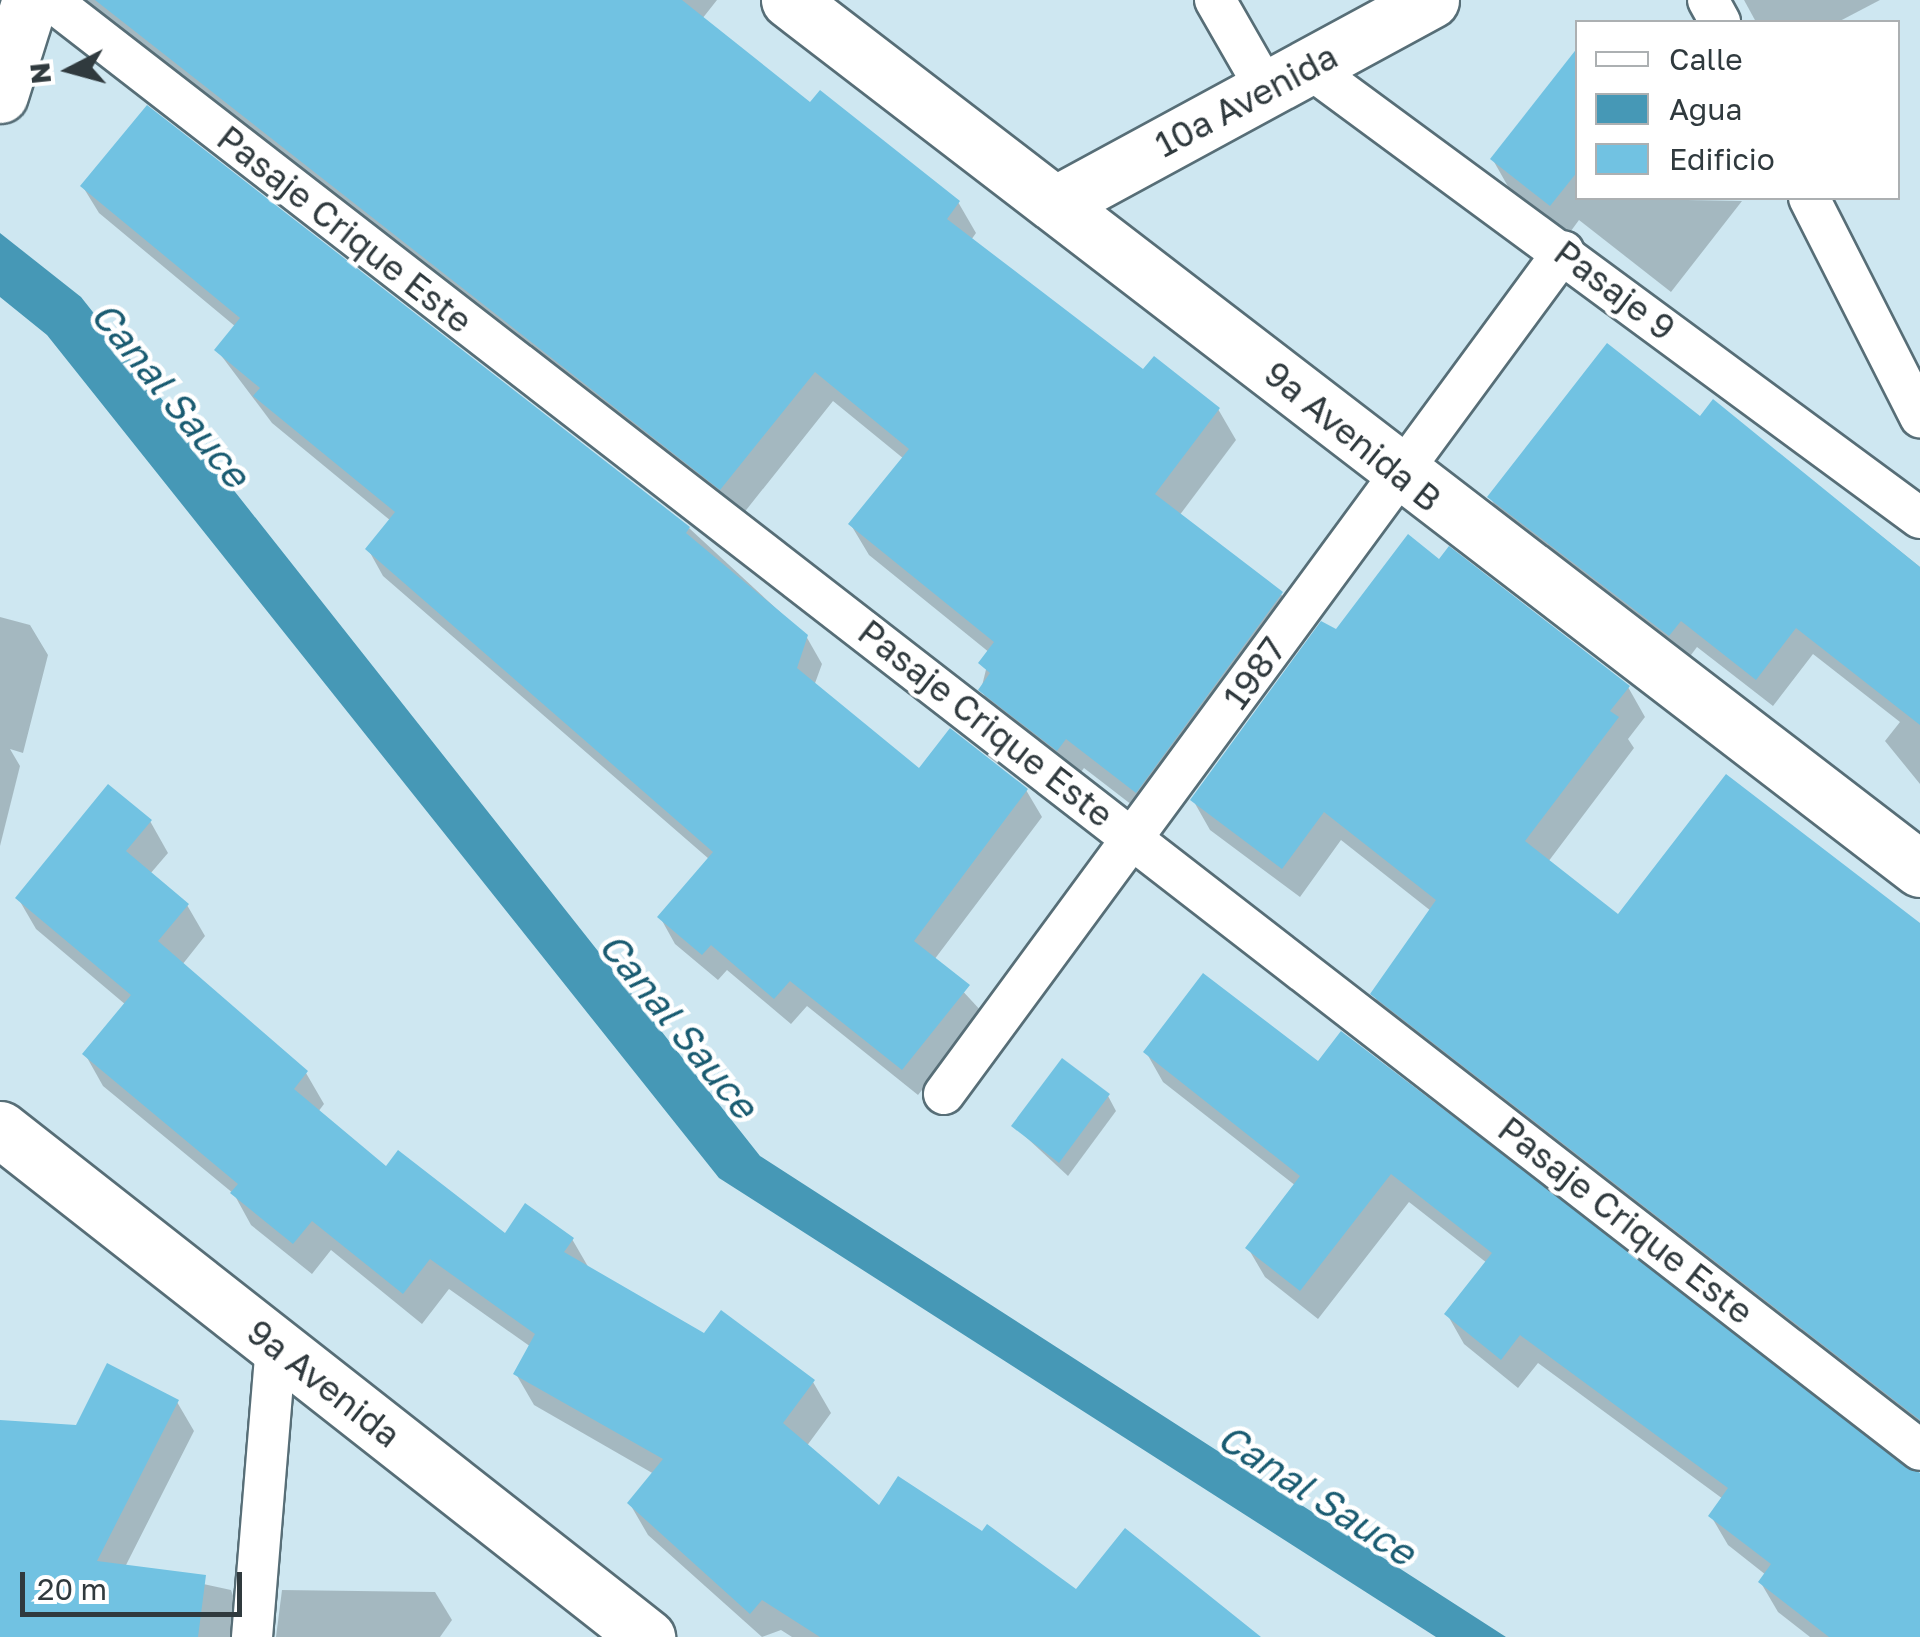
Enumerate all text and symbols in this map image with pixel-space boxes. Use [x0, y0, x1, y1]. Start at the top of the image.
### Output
north arrow [20, 20, 120, 120]
legend [1575, 20, 1900, 200]
street label: 10a Avenida [1148, 35, 1344, 165]
text: Calle [1669, 41, 1743, 77]
text: N [22, 61, 57, 85]
text: Agua [1669, 91, 1742, 127]
street label: Pasaje Crique Este [209, 116, 481, 342]
text: Edificio [1669, 141, 1775, 177]
street label: Pasaje 9 [1546, 231, 1684, 349]
water label: Canal Sauce [82, 292, 260, 496]
street label: 9a Avenida B [1256, 352, 1450, 520]
street label: Pasaje Crique Este [850, 610, 1122, 836]
street label: 1987 [1214, 629, 1294, 717]
water label: Canal Sauce [590, 923, 768, 1127]
street label: Pasaje Crique Este [1490, 1107, 1762, 1333]
street label: 9a Avenida [239, 1310, 409, 1456]
water label: Canal Sauce [1210, 1414, 1424, 1574]
scale bar [25, 1552, 248, 1614]
text: 20 m [37, 1571, 107, 1607]

